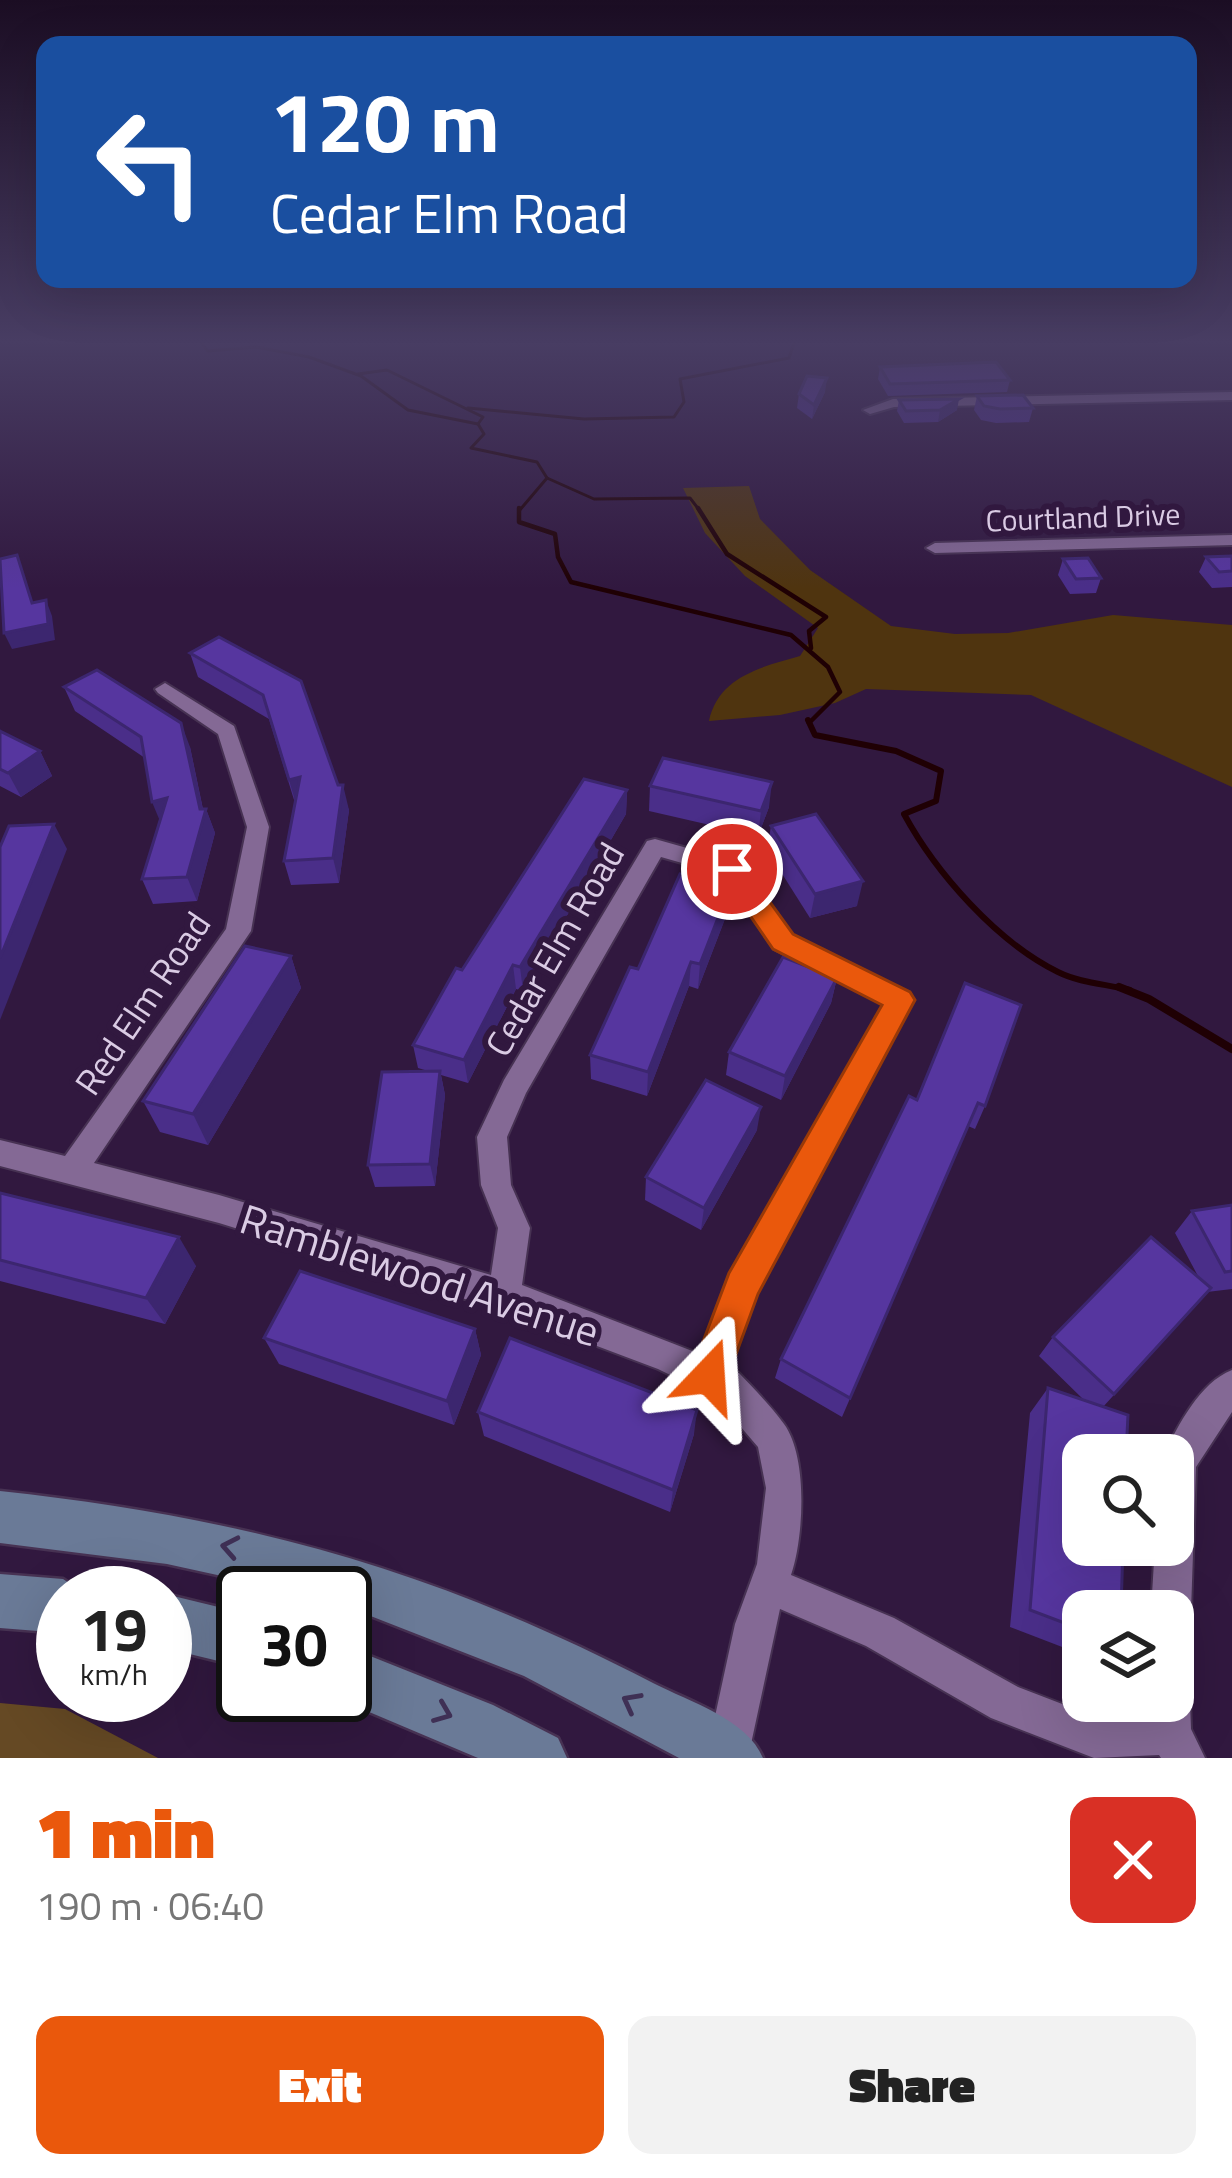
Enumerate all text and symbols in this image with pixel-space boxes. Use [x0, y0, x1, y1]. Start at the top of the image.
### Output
text: 120 m [270, 57, 500, 185]
icon: left [72, 84, 228, 240]
text: Cedar Elm Road [270, 172, 629, 254]
street label: Courtland Drive [985, 491, 1181, 543]
pin [681, 818, 783, 920]
street label: Cedar Elm Road [470, 832, 638, 1066]
icon: arrive [699, 836, 765, 902]
street label: Red Elm Road [60, 900, 224, 1106]
street label: Ramblewood Avenue [232, 1186, 608, 1362]
position arrow [646, 1313, 772, 1439]
map controls [1062, 1434, 1194, 1722]
button: search [1062, 1434, 1194, 1566]
one-way arrow [220, 1535, 240, 1561]
speed limit sign: 30 [216, 1566, 372, 1722]
text: 19 [80, 1583, 148, 1674]
button: layers [1062, 1590, 1194, 1722]
text: km/h [80, 1651, 148, 1697]
one-way arrow [622, 1693, 643, 1716]
one-way arrow [431, 1699, 452, 1723]
text: 1 min [36, 1776, 215, 1886]
button: close [1070, 1797, 1196, 1923]
text: 190 m · 06:40 [36, 1876, 264, 1935]
button: Exit [36, 2016, 604, 2154]
button: Share [628, 2016, 1196, 2154]

